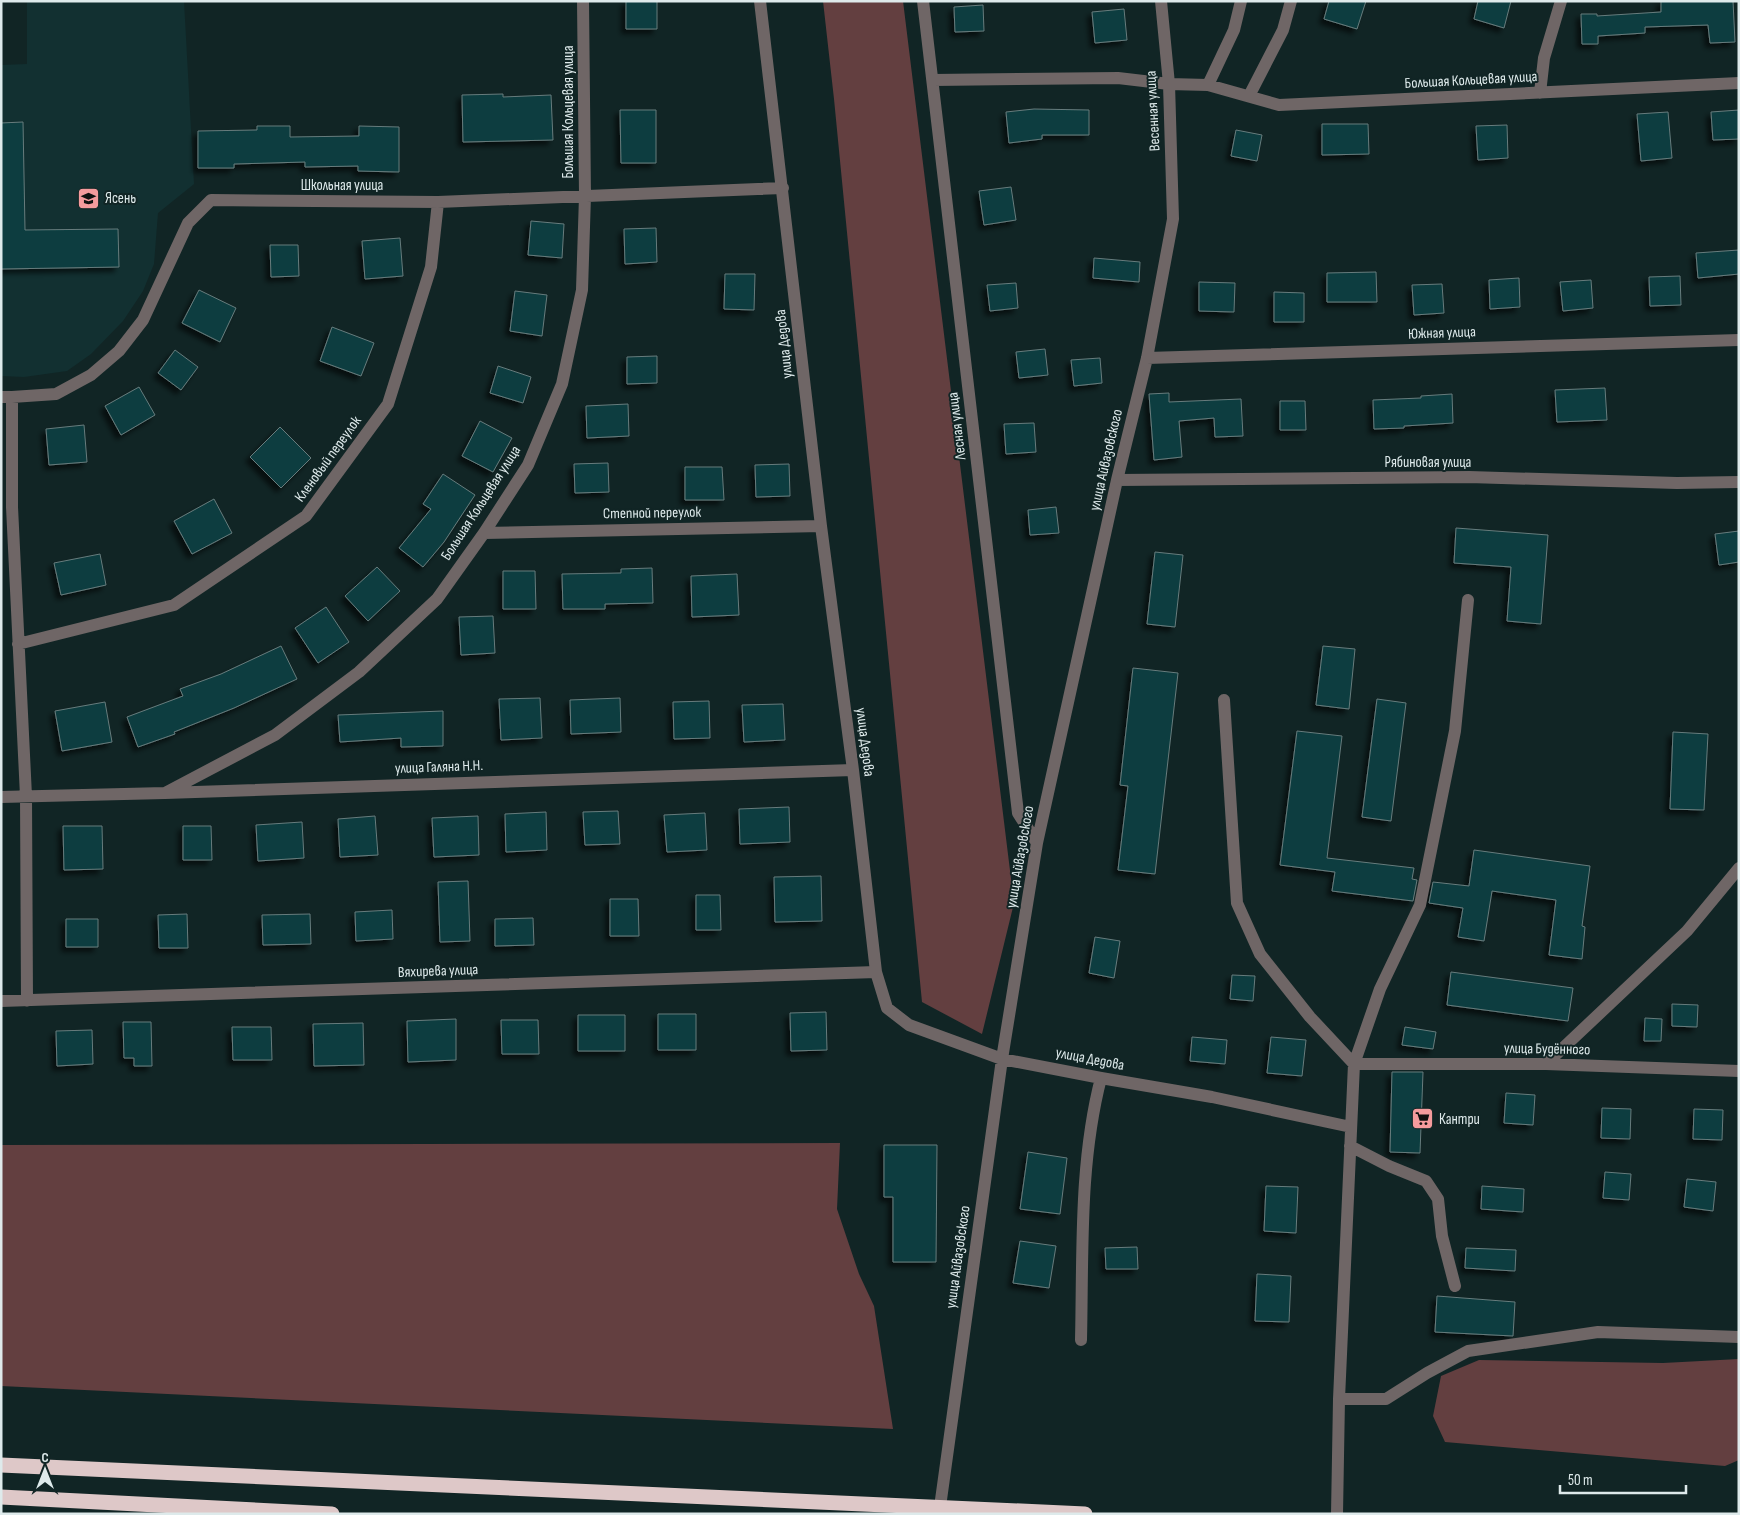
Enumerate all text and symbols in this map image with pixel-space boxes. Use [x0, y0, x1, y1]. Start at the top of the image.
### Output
street label: Большая Кольцевая улица [559, 45, 578, 178]
street label: Большая Кольцевая улица [1404, 67, 1538, 93]
street label: Весенная улица [1141, 70, 1165, 152]
street label: Школьная улица [301, 176, 384, 195]
school or university icon: Ясень [77, 186, 101, 210]
place label: Ясень [105, 189, 136, 208]
street label: улица Дедова [771, 308, 797, 379]
street label: Южная улица [1408, 322, 1476, 344]
street label: Лесная улица [943, 391, 971, 462]
street label: улица Айвазовского [1085, 407, 1127, 513]
street label: Кленовый переулок [290, 412, 366, 506]
street label: Большая Кольцевая улица [437, 442, 525, 564]
street label: Рябиновая улица [1385, 453, 1472, 472]
street label: Степной переулок [603, 503, 701, 523]
street label: улица Дедова [851, 706, 879, 778]
street label: улица Галяна Н.Н. [394, 756, 484, 778]
street label: улица Айвазовского [1002, 804, 1038, 910]
street label: Вяхирева улица [398, 960, 479, 982]
street label: улица Будённого [1504, 1039, 1590, 1059]
street label: улица Дедова [1054, 1043, 1126, 1075]
supermarket icon: Кантри [1411, 1107, 1435, 1131]
place label: Кантри [1439, 1110, 1480, 1129]
street label: улица Айвазовского [941, 1204, 975, 1310]
north arrow [20, 1445, 70, 1495]
text: С [41, 1449, 49, 1466]
scale bar [1560, 1462, 1686, 1494]
text: 50 m [1568, 1471, 1593, 1490]

